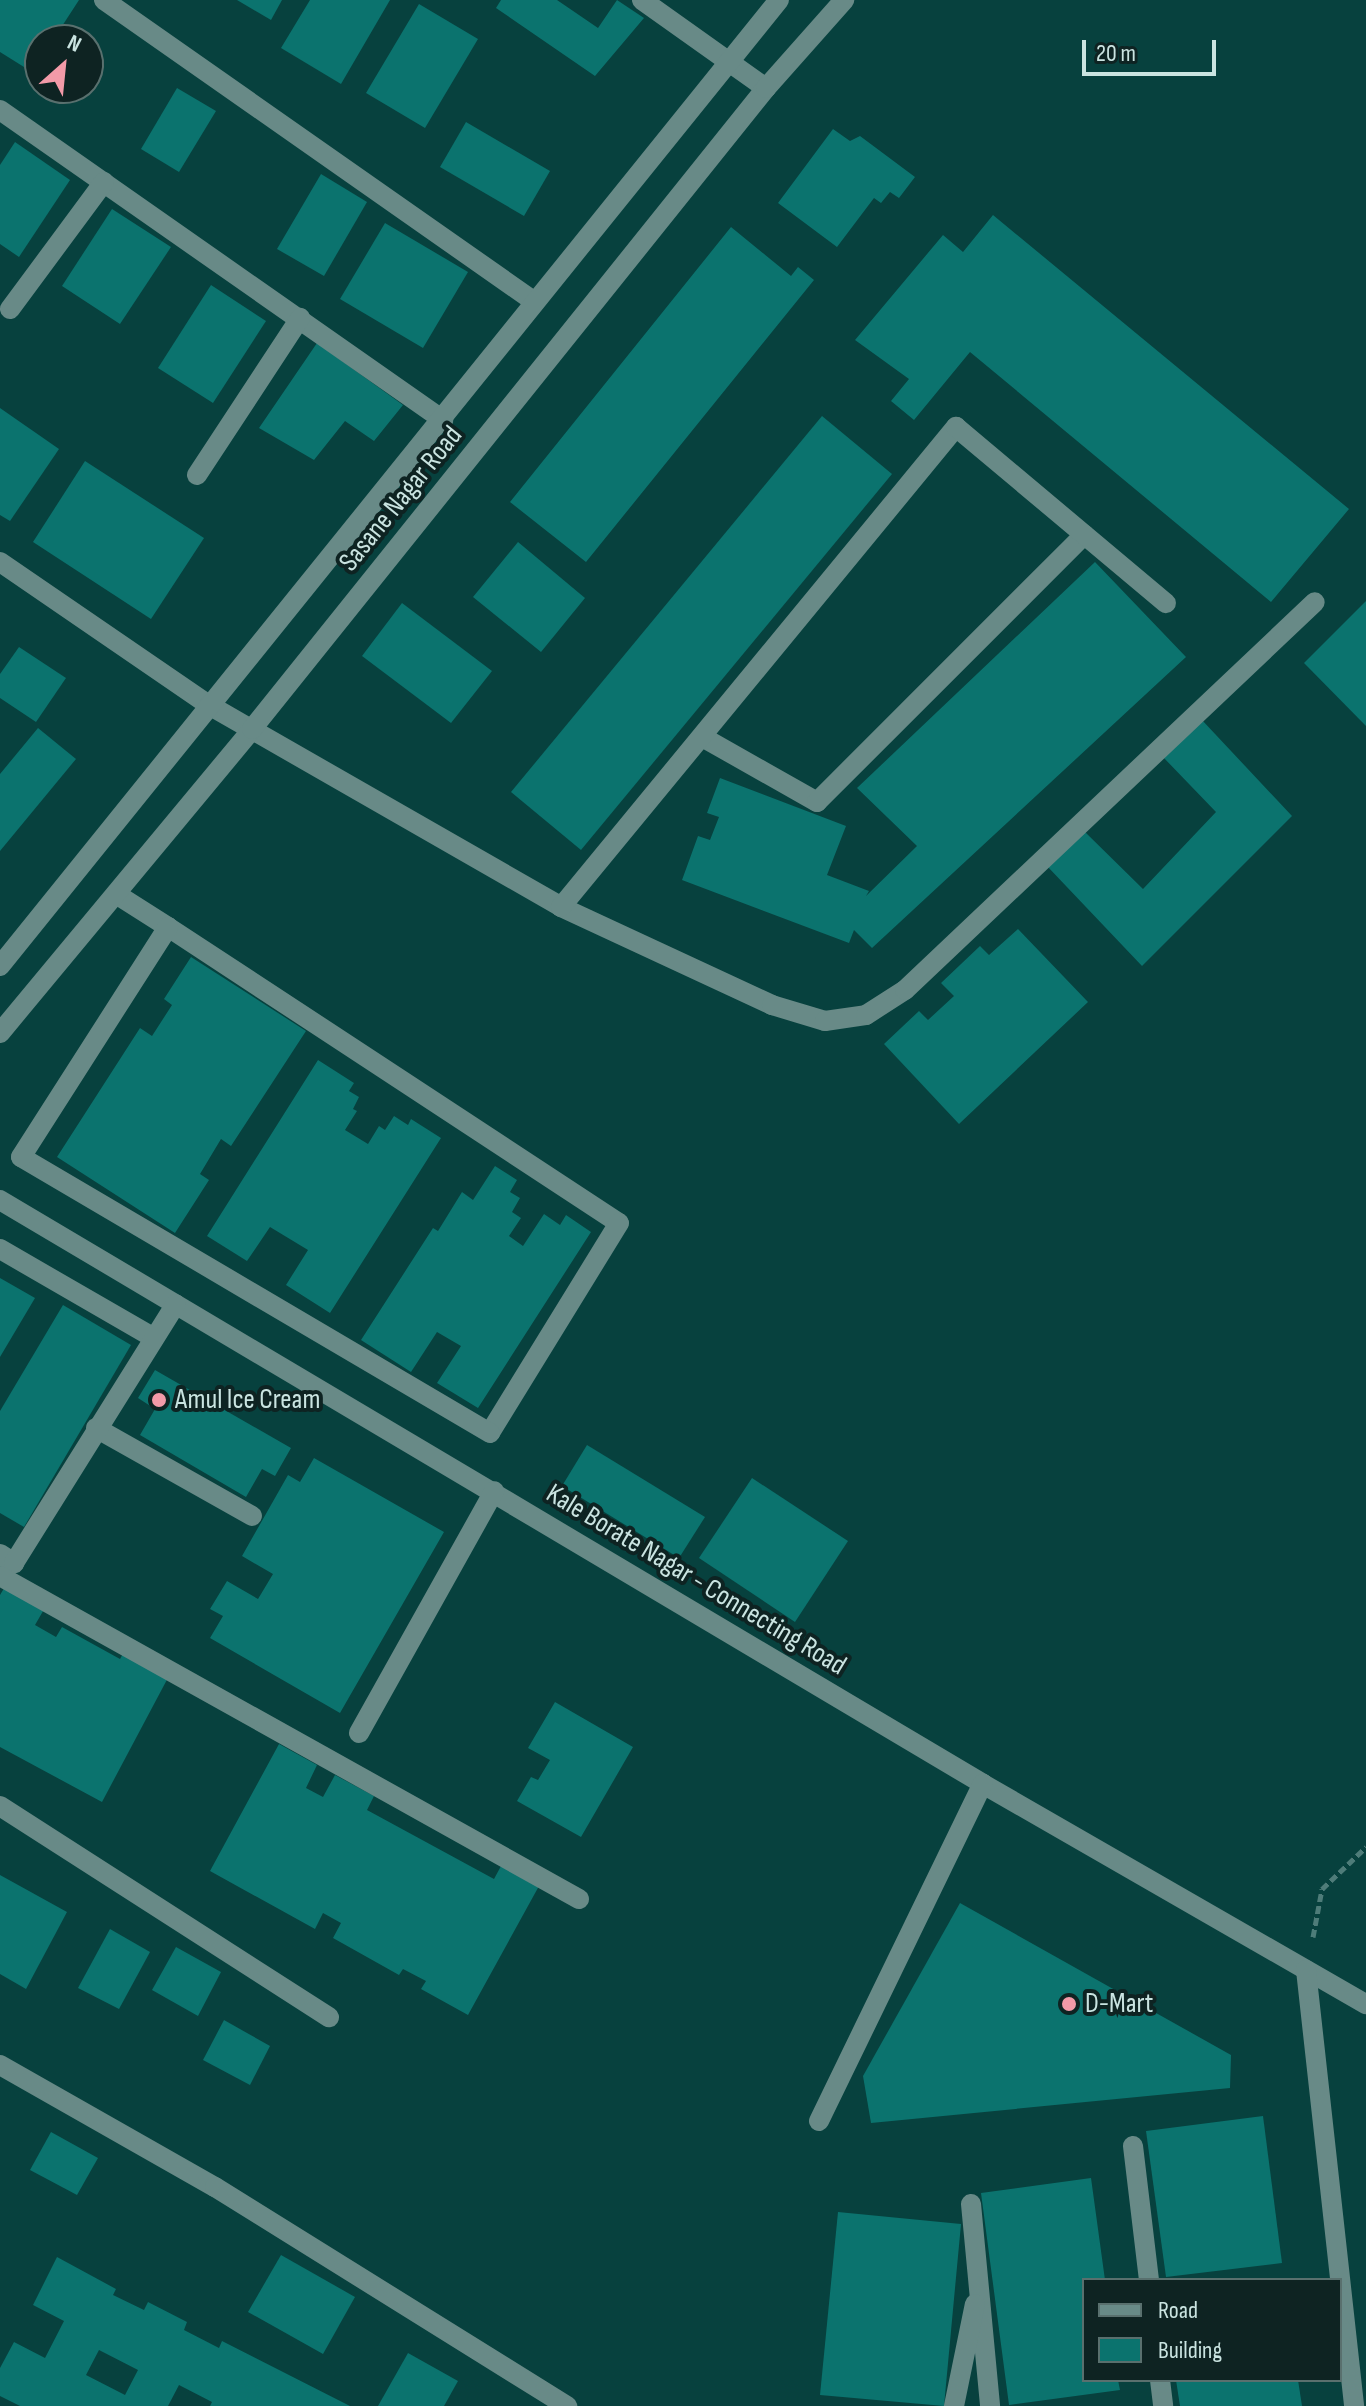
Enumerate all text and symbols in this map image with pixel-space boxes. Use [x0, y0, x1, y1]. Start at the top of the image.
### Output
north arrow [24, 24, 104, 104]
scale bar [1086, 24, 1220, 74]
text: N [63, 29, 86, 59]
text: 20 m [1096, 39, 1136, 68]
street label: Sasane Nagar Road [332, 420, 470, 578]
place label: Amul Ice Cream [175, 1383, 320, 1417]
marker: Amul Ice Cream [150, 1391, 168, 1409]
street label: Kale Borate Nagar - Connecting Road [540, 1477, 852, 1683]
place label: D-Mart [1085, 1987, 1153, 2021]
marker: D-Mart [1060, 1995, 1078, 2013]
legend [1082, 2278, 1342, 2382]
text: Road [1158, 2296, 1198, 2325]
text: Building [1158, 2336, 1222, 2365]

